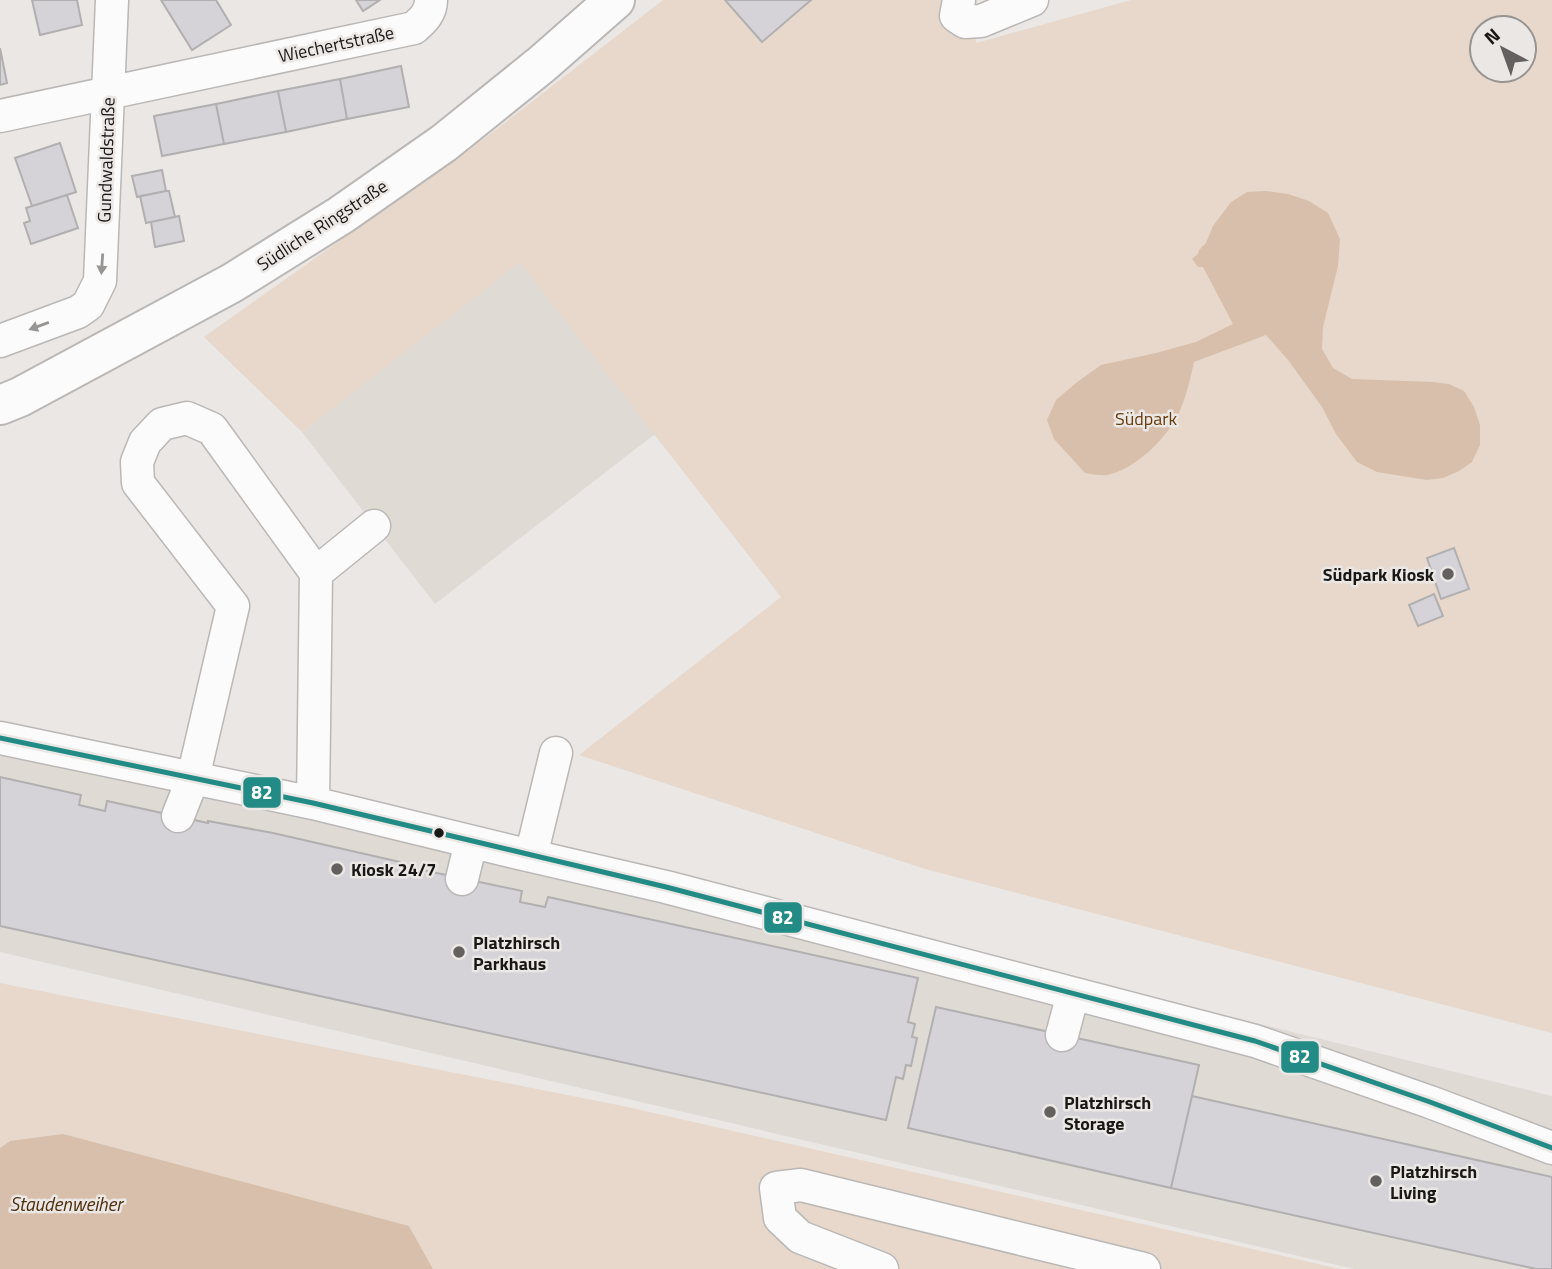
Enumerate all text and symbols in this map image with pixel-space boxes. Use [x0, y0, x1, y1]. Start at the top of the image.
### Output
north arrow [1468, 14, 1538, 84]
street label: Wiechertstraße [276, 19, 396, 69]
text: N [1477, 21, 1506, 51]
street label: Gundwaldstraße [90, 97, 122, 223]
street label: Südliche Ringstraße [251, 173, 393, 277]
one-way arrow [96, 253, 107, 275]
one-way arrow [28, 321, 49, 332]
park label: Südpark [1115, 405, 1177, 432]
place label: Südpark Kiosk [1323, 561, 1435, 588]
marker: Südpark Kiosk [1440, 566, 1456, 582]
line badge: 82 [242, 776, 282, 809]
text: 82 [251, 777, 273, 806]
unlabelled marker [432, 826, 446, 840]
place label: Kiosk 24/7 [351, 856, 436, 883]
marker: Kiosk 24/7 [329, 861, 345, 877]
line badge: 82 [763, 901, 803, 934]
text: 82 [772, 902, 794, 931]
place label: Platzhirsch Parkhaus [473, 929, 560, 977]
marker: Platzhirsch Parkhaus [451, 944, 467, 960]
line badge: 82 [1280, 1040, 1320, 1074]
text: 82 [1289, 1041, 1311, 1070]
place label: Platzhirsch Storage [1064, 1089, 1151, 1137]
marker: Platzhirsch Storage [1042, 1104, 1058, 1120]
place label: Platzhirsch Living [1390, 1158, 1477, 1206]
marker: Platzhirsch Living [1368, 1173, 1384, 1189]
water label: Staudenweiher [10, 1189, 124, 1218]

